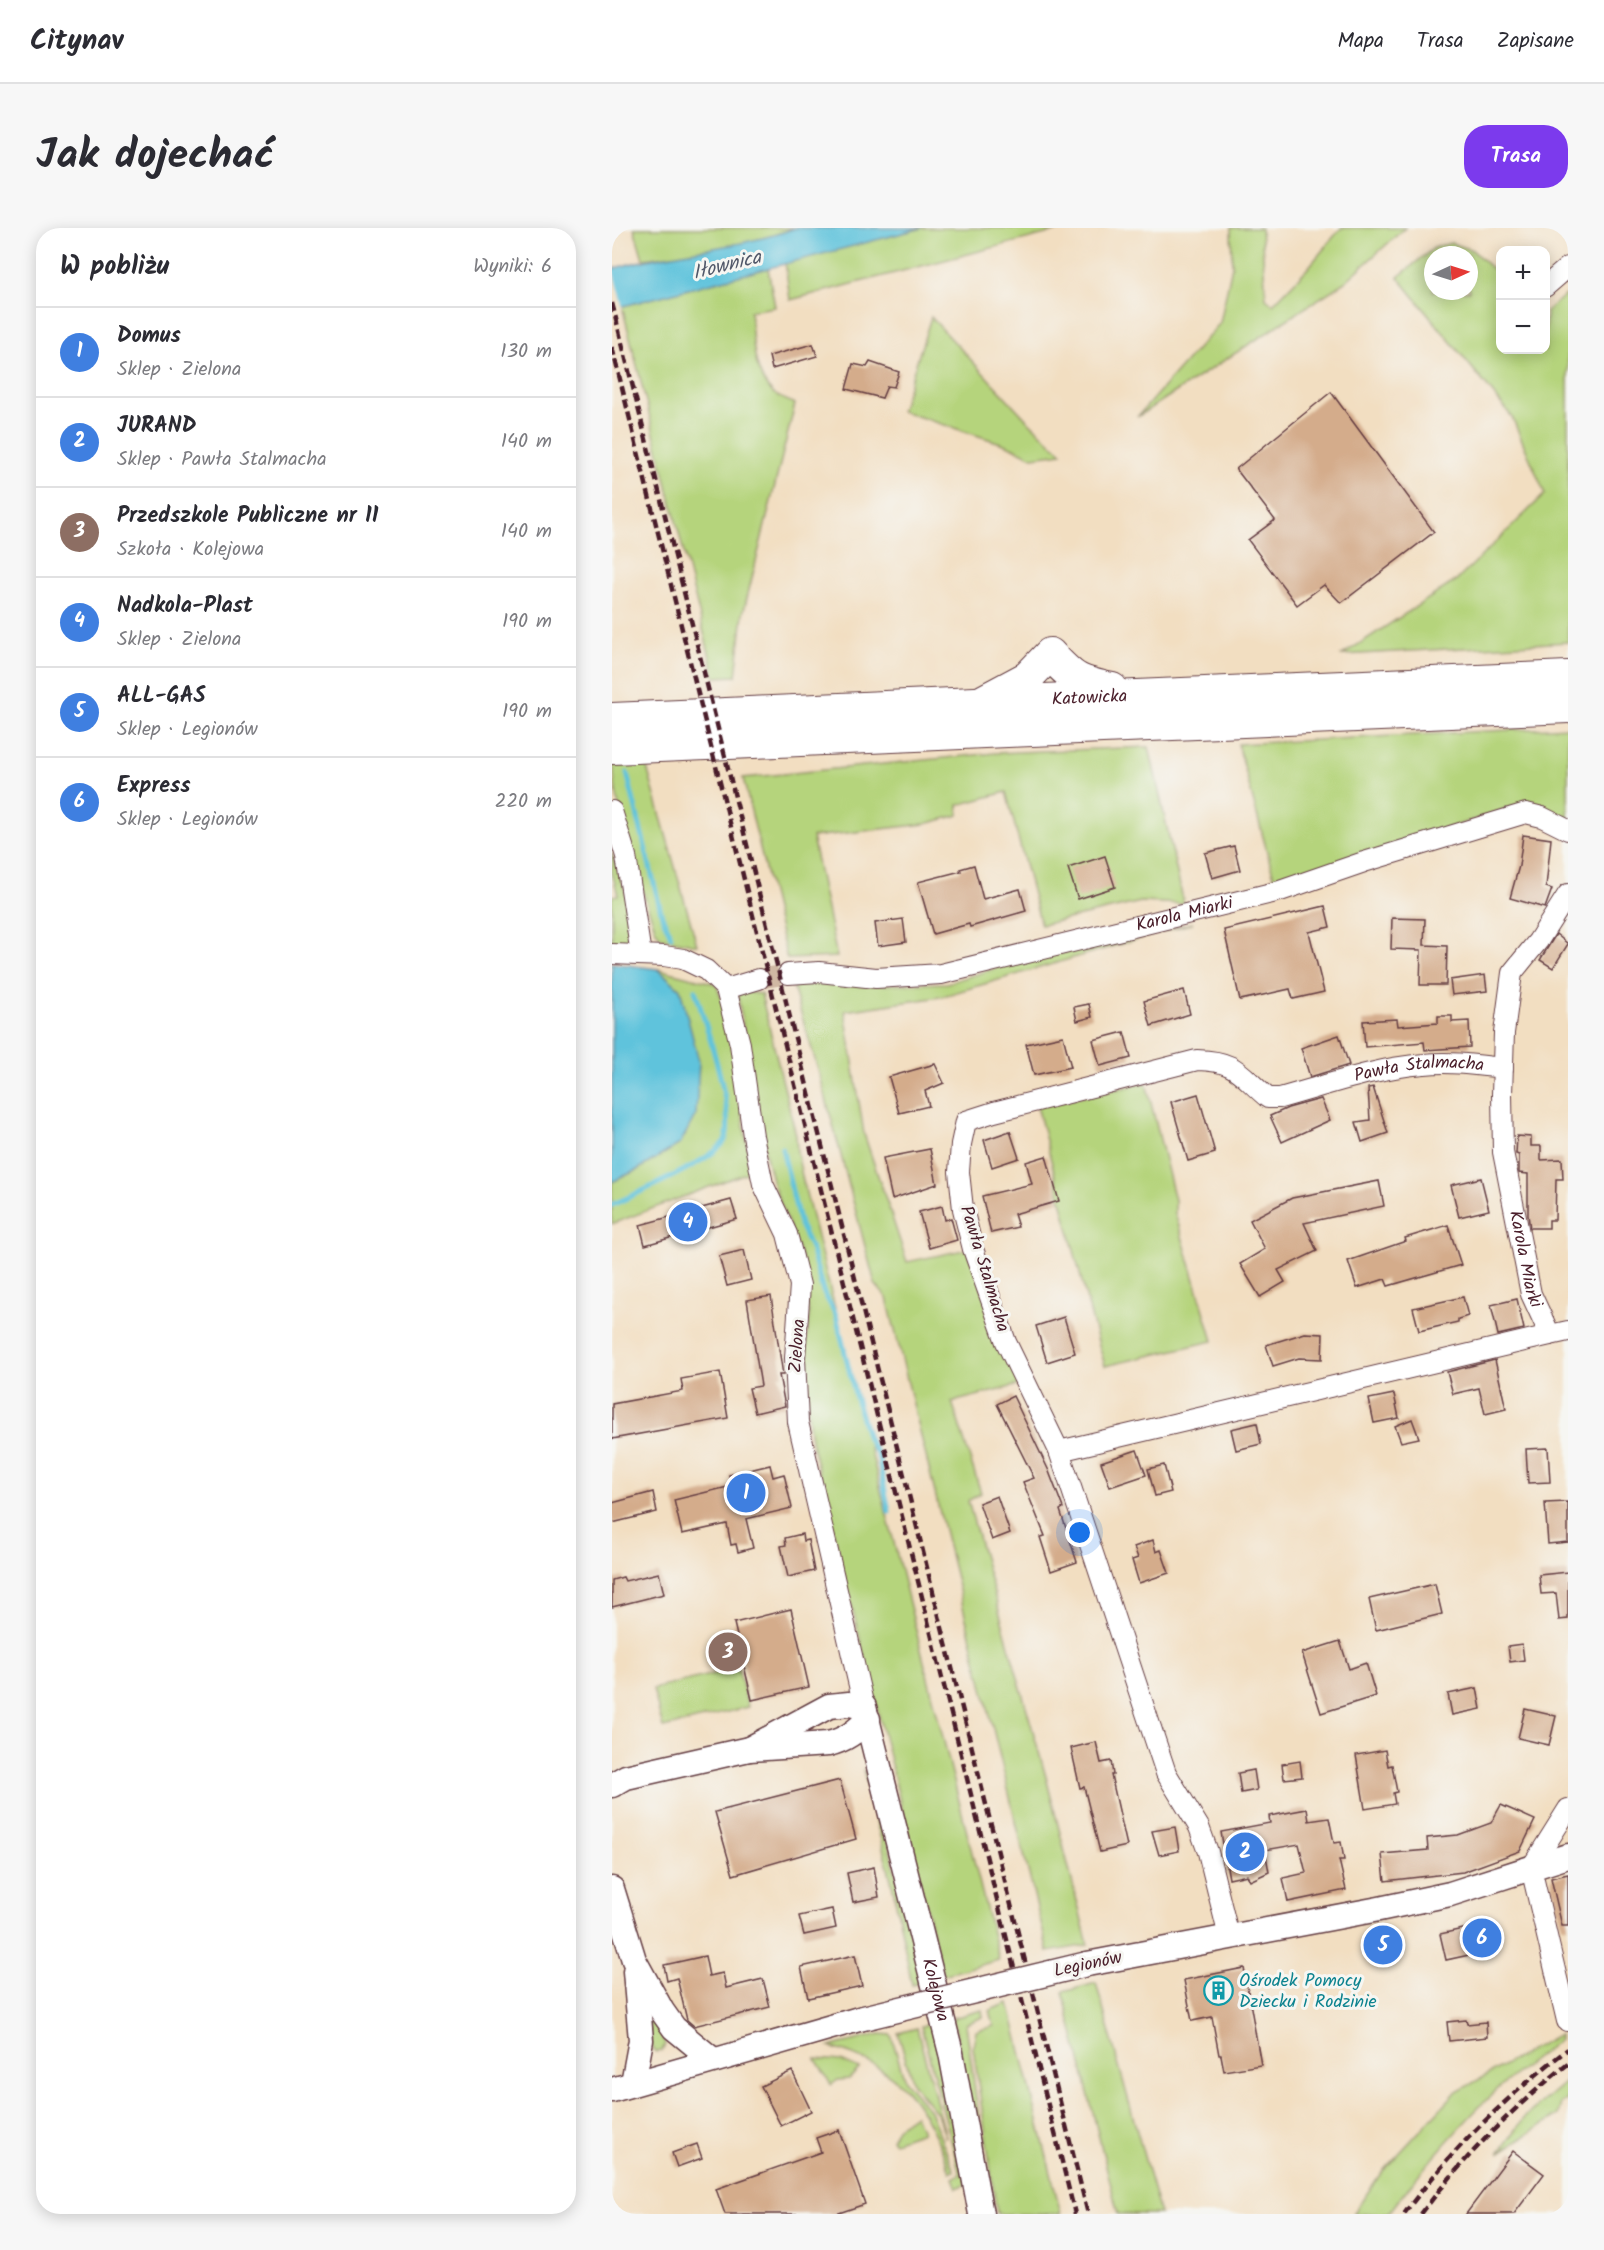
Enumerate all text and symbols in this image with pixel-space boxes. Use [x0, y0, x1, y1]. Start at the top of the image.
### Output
text: Citynav [30, 19, 123, 64]
text: Mapa [1338, 25, 1384, 58]
text: Trasa [1417, 25, 1464, 58]
text: Zapisane [1497, 25, 1574, 58]
text: Jak dojechać [36, 123, 274, 190]
button: Trasa [1464, 125, 1568, 188]
water label: Iłownica [689, 242, 766, 290]
text: W pobliżu [60, 246, 169, 288]
north arrow [1424, 246, 1478, 300]
map controls [1496, 246, 1550, 354]
button: + [1496, 246, 1550, 300]
text: Wyniki: 6 [473, 251, 552, 283]
button: − [1496, 300, 1550, 354]
text: Domus [117, 319, 181, 354]
text: 1 [76, 336, 83, 368]
text: 130 m [500, 336, 552, 368]
text: Sklep · Zielona [117, 354, 241, 386]
text: JURAND [117, 409, 196, 444]
text: 2 [74, 426, 85, 458]
text: 140 m [501, 426, 552, 458]
text: Sklep · Pawła Stalmacha [117, 444, 327, 476]
text: Przedszkole Publiczne nr 11 [117, 499, 378, 534]
text: 3 [74, 516, 85, 548]
text: 140 m [501, 516, 552, 548]
text: Szkoła · Kolejowa [117, 534, 264, 566]
text: Nadkola-Plast [117, 589, 253, 624]
text: 4 [74, 606, 85, 638]
text: 190 m [502, 606, 552, 638]
text: Sklep · Zielona [117, 624, 241, 656]
text: ALL-GAS [117, 679, 206, 714]
street label: Katowicka [1051, 682, 1128, 714]
text: 5 [74, 696, 85, 728]
text: 190 m [502, 696, 552, 728]
text: Sklep · Legionów [117, 714, 258, 746]
text: Express [117, 769, 191, 804]
text: 6 [74, 786, 85, 818]
text: 220 m [495, 786, 552, 818]
text: Sklep · Legionów [117, 804, 258, 836]
street label: Karola Miarki [1133, 888, 1237, 940]
street label: Pawła Stalmacha [1351, 1048, 1486, 1091]
pin: 4 [668, 1200, 708, 1244]
street label: Pawła Stalmacha [951, 1202, 1017, 1336]
street label: Karola Miarki [1500, 1208, 1550, 1314]
street label: Zielona [782, 1318, 814, 1374]
pin: 1 [726, 1470, 766, 1516]
your location [1065, 1518, 1094, 1547]
pin: 3 [708, 1630, 748, 1674]
pin: 2 [1226, 1830, 1264, 1874]
pin: 6 [1462, 1916, 1502, 1960]
pin: 5 [1364, 1922, 1402, 1968]
street label: Legionów [1051, 1943, 1126, 1986]
street label: Kolejowa [913, 1955, 957, 2025]
place label: Ośrodek Pomocy Dziecku i Rodzinie [1239, 1967, 1377, 2017]
building icon: Ośrodek Pomocy Dziecku i Rodzinie [1202, 1975, 1234, 2007]

